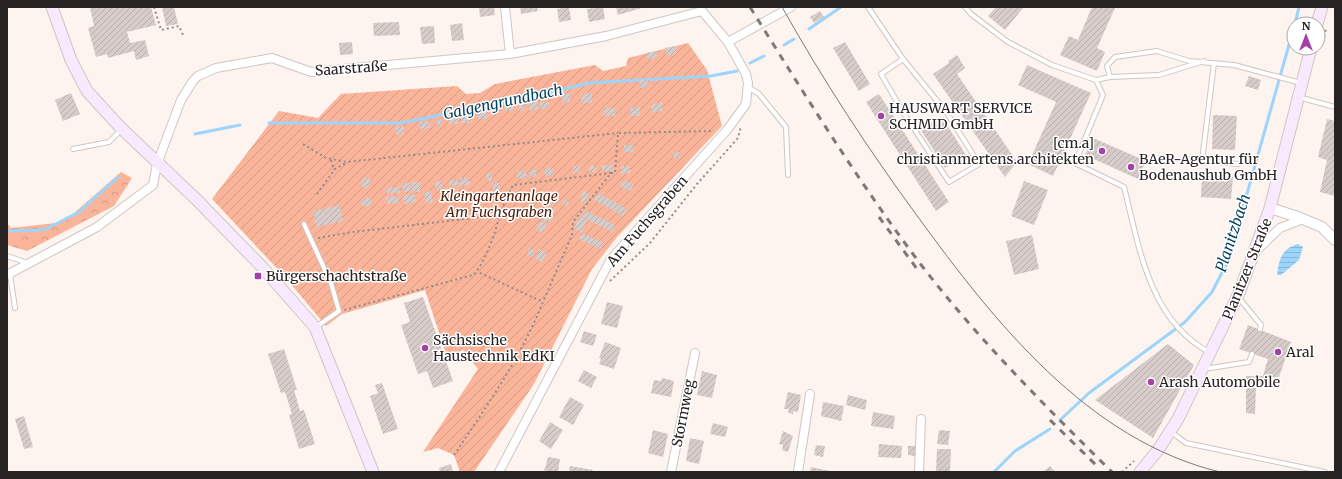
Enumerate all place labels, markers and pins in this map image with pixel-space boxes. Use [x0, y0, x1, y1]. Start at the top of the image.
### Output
place label: HAUSWART SERVICE SCHMID GmbH [889, 99, 1032, 133]
marker: HAUSWART SERVICE SCHMID GmbH [876, 111, 886, 121]
place label: [cm.a] christianmertens.architekten [897, 134, 1094, 168]
marker: [cm.a] christianmertens.architekten [1097, 146, 1107, 156]
place label: BAeR-Agentur für Bodenaushub GmbH [1139, 150, 1277, 184]
marker: BAeR-Agentur für Bodenaushub GmbH [1126, 162, 1136, 172]
place label: Bürgerschachtstraße [266, 267, 406, 285]
marker: Bürgerschachtstraße [253, 271, 263, 281]
place label: Sächsische Haustechnik EdKI [433, 331, 555, 365]
marker: Sächsische Haustechnik EdKI [420, 343, 430, 353]
place label: Aral [1285, 343, 1315, 361]
marker: Aral [1273, 347, 1283, 357]
place label: Arash Automobile [1158, 373, 1280, 391]
marker: Arash Automobile [1146, 377, 1156, 387]

